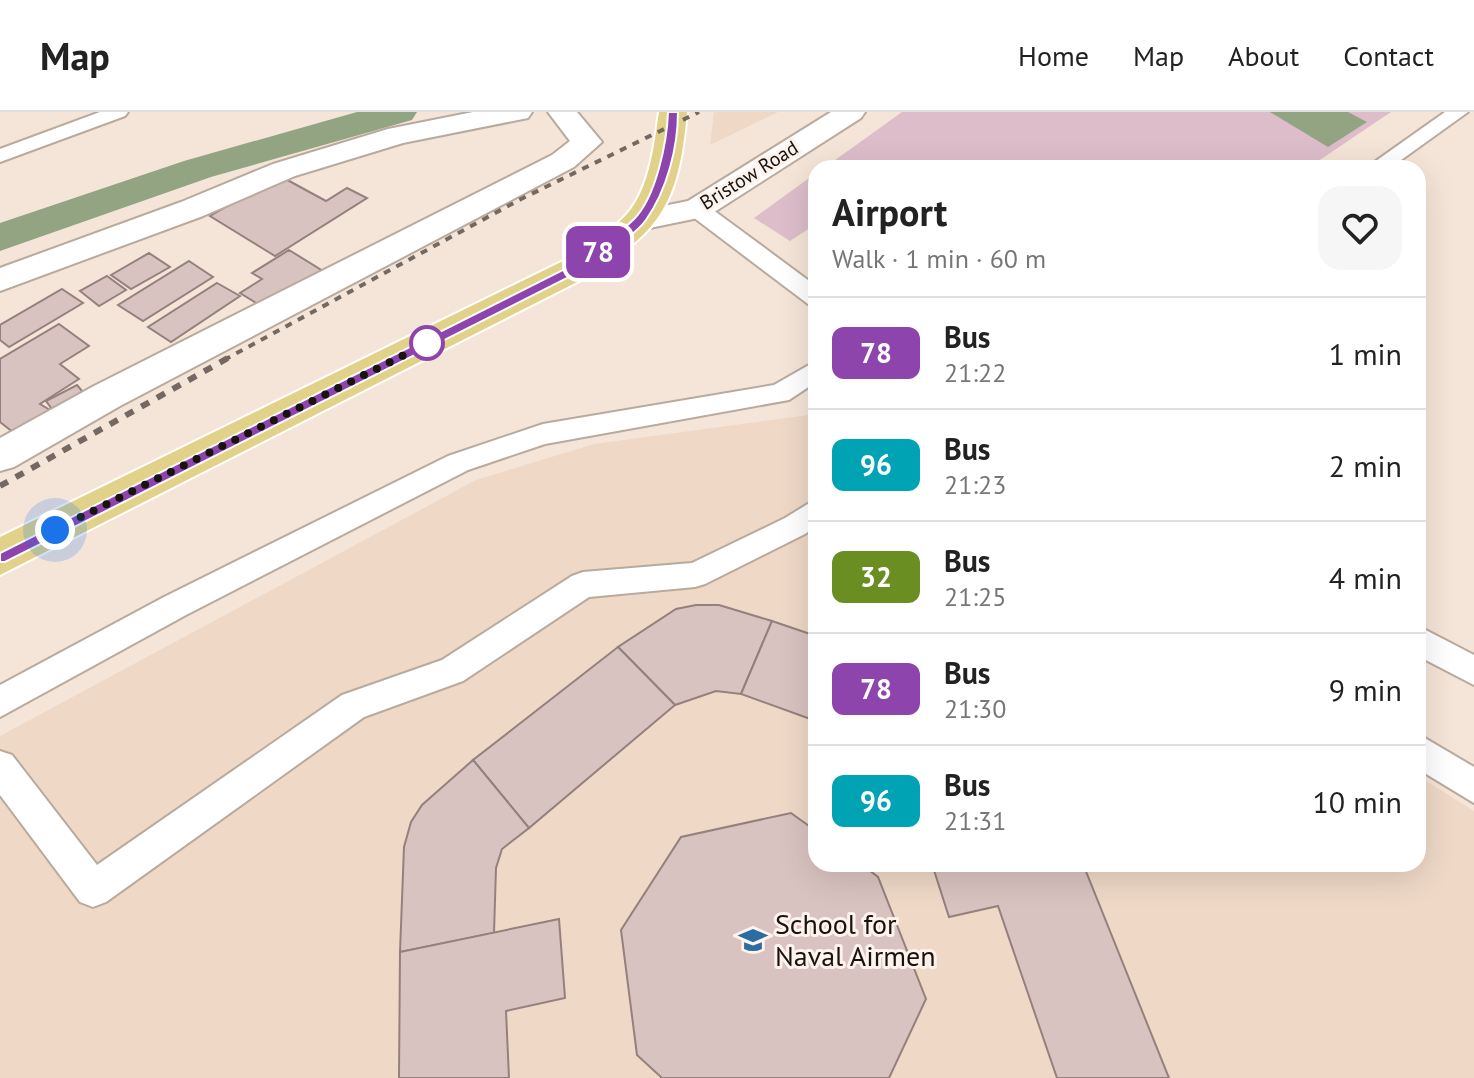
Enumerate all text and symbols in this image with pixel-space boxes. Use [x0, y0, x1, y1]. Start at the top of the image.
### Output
text: Map [40, 31, 110, 80]
text: Home [1018, 37, 1089, 74]
text: Map [1133, 37, 1184, 74]
text: About [1228, 37, 1299, 74]
text: Contact [1343, 37, 1434, 74]
street label: Bristow Road [695, 135, 803, 215]
button: heart [1318, 186, 1402, 270]
text: Airport [832, 187, 947, 236]
line badge: 78 [562, 226, 634, 278]
text: 78 [582, 233, 614, 270]
text: Walk · 1 min · 60 m [832, 242, 1046, 275]
text: Bus [944, 317, 991, 356]
unlabelled marker [410, 326, 444, 360]
text: 78 [860, 334, 892, 371]
text: 1 min [1329, 334, 1402, 373]
text: 21:22 [944, 356, 1006, 389]
text: Bus [944, 429, 991, 468]
text: 96 [860, 446, 892, 483]
text: 2 min [1329, 446, 1402, 485]
text: 21:23 [944, 468, 1006, 501]
your location [35, 510, 75, 550]
text: Bus [944, 541, 991, 580]
text: 32 [860, 558, 892, 595]
text: 4 min [1329, 558, 1402, 597]
text: 21:25 [944, 580, 1006, 613]
text: Bus [944, 653, 991, 692]
text: 78 [860, 670, 892, 707]
text: 9 min [1329, 670, 1402, 709]
text: 21:30 [944, 692, 1006, 725]
text: Bus [944, 765, 991, 804]
text: 96 [860, 782, 892, 819]
text: 10 min [1312, 782, 1402, 821]
text: 21:31 [944, 804, 1006, 837]
place label: School for Naval Airmen [775, 905, 936, 974]
school or university icon: School for Naval Airmen [738, 925, 768, 955]

